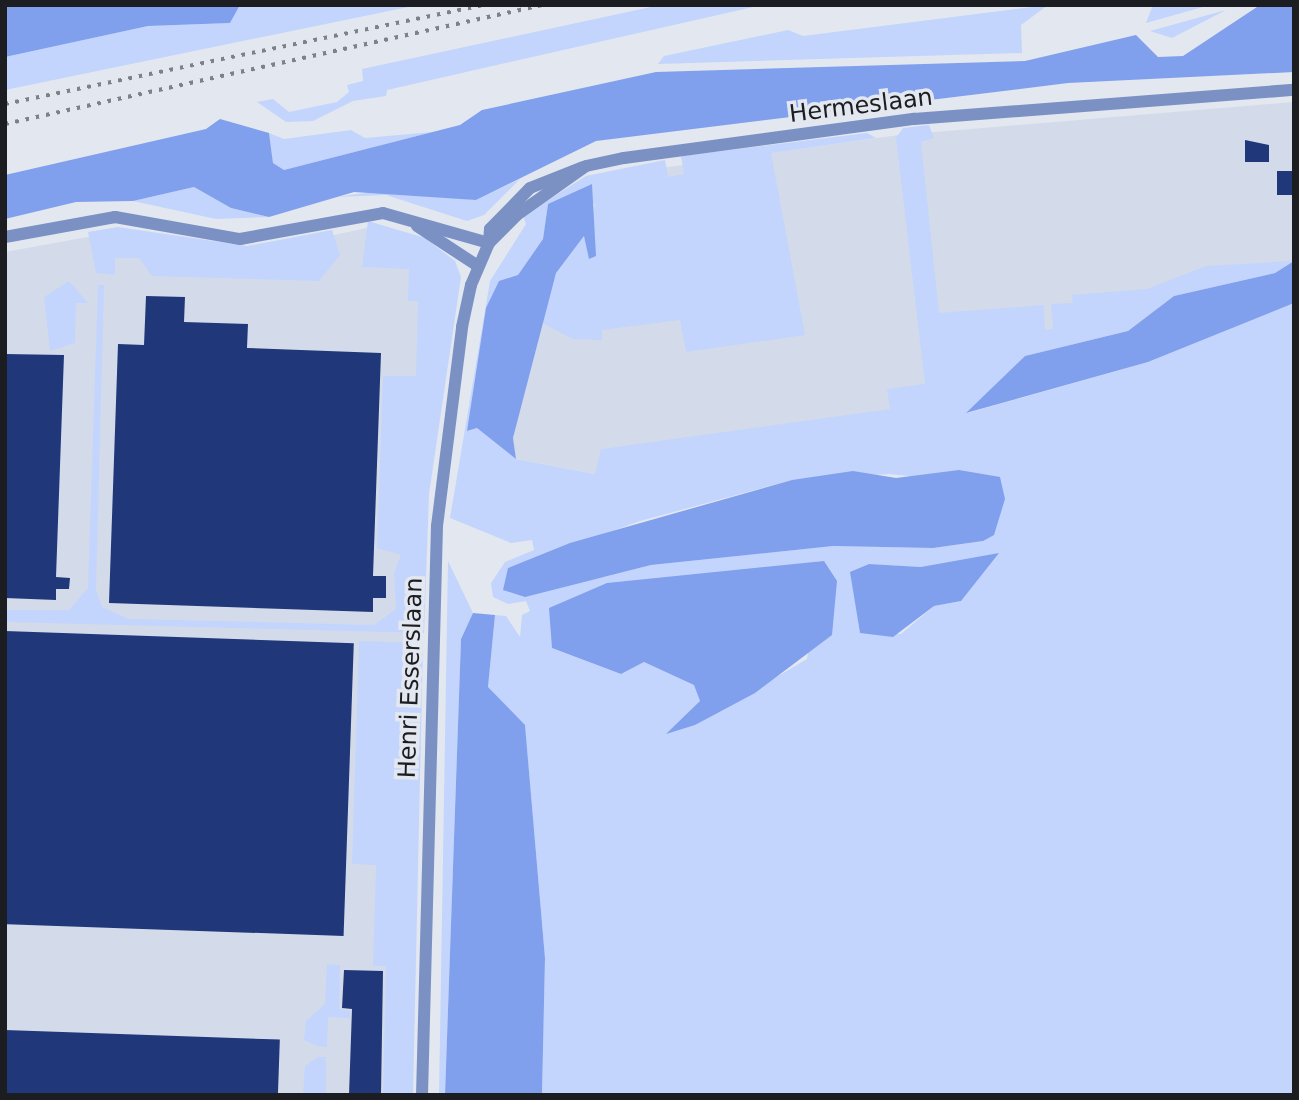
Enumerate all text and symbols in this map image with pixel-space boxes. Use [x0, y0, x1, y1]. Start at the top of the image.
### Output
street label: Hermeslaan [788, 83, 934, 129]
street label: Henri Esserslaan [393, 577, 429, 779]

